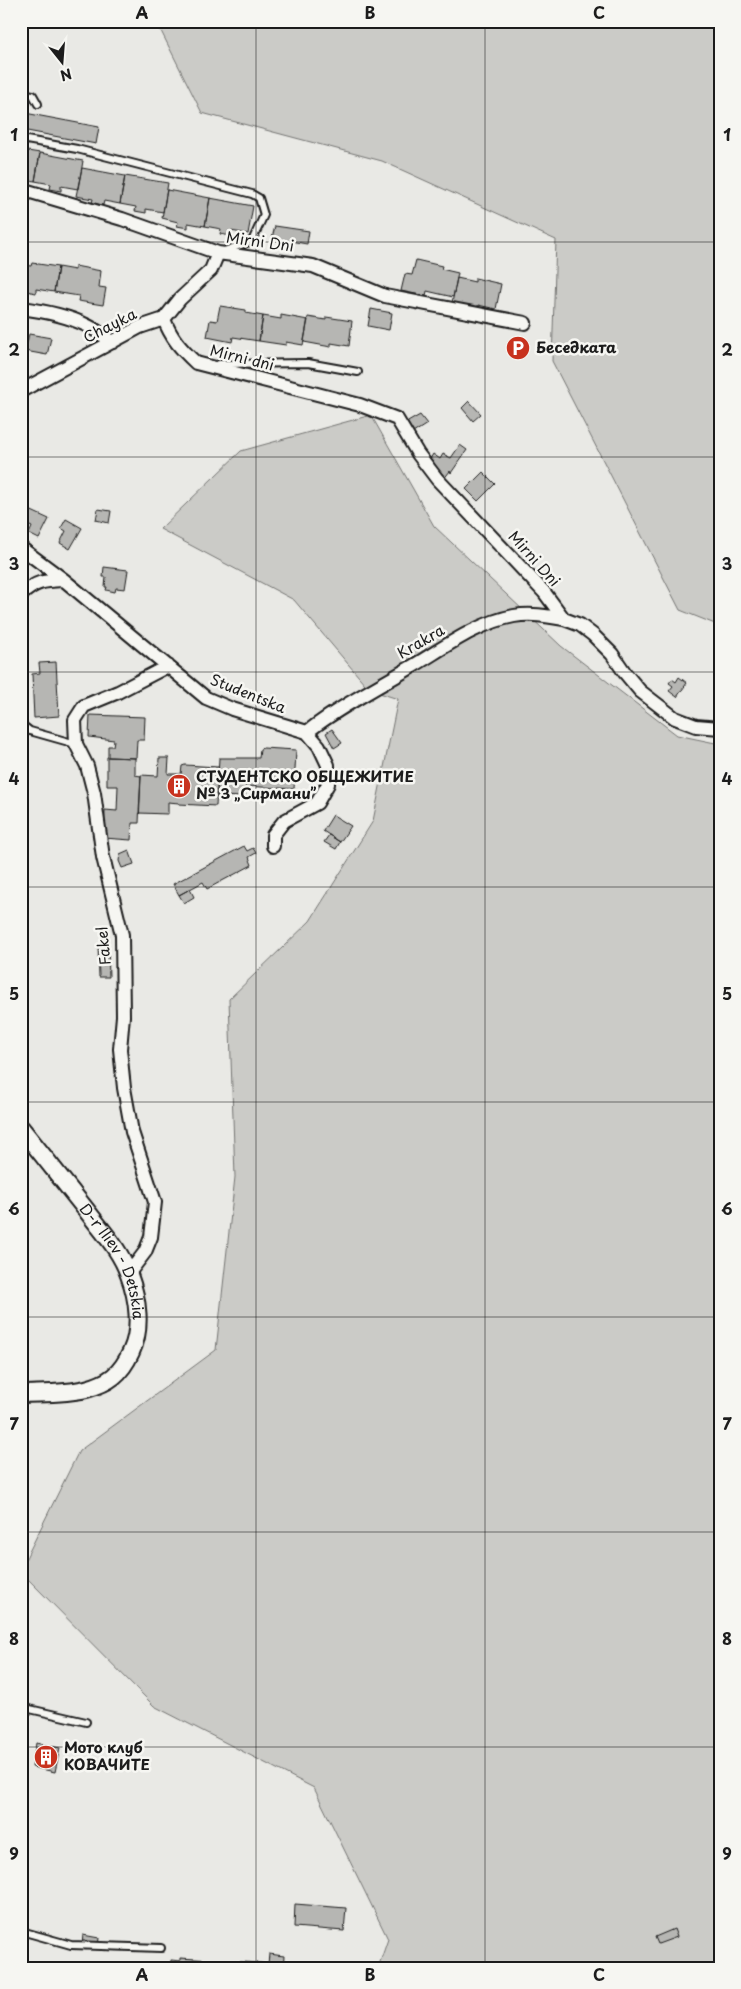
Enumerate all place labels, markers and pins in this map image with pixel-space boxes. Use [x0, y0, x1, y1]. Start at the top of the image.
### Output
parking icon: Беседката [505, 335, 531, 361]
place label: Беседката [536, 335, 617, 358]
place label: СТУДЕНТСКО ОБЩЕЖИТИЕ № 3 „Сирмани” [196, 764, 414, 804]
building icon: СТУДЕНТСКО ОБЩЕЖИТИЕ № 3 „Сирмани” [166, 773, 192, 799]
place label: Мото клуб КОВАЧИТЕ [64, 1735, 150, 1775]
building icon: Мото клуб КОВАЧИТЕ [33, 1744, 59, 1770]

